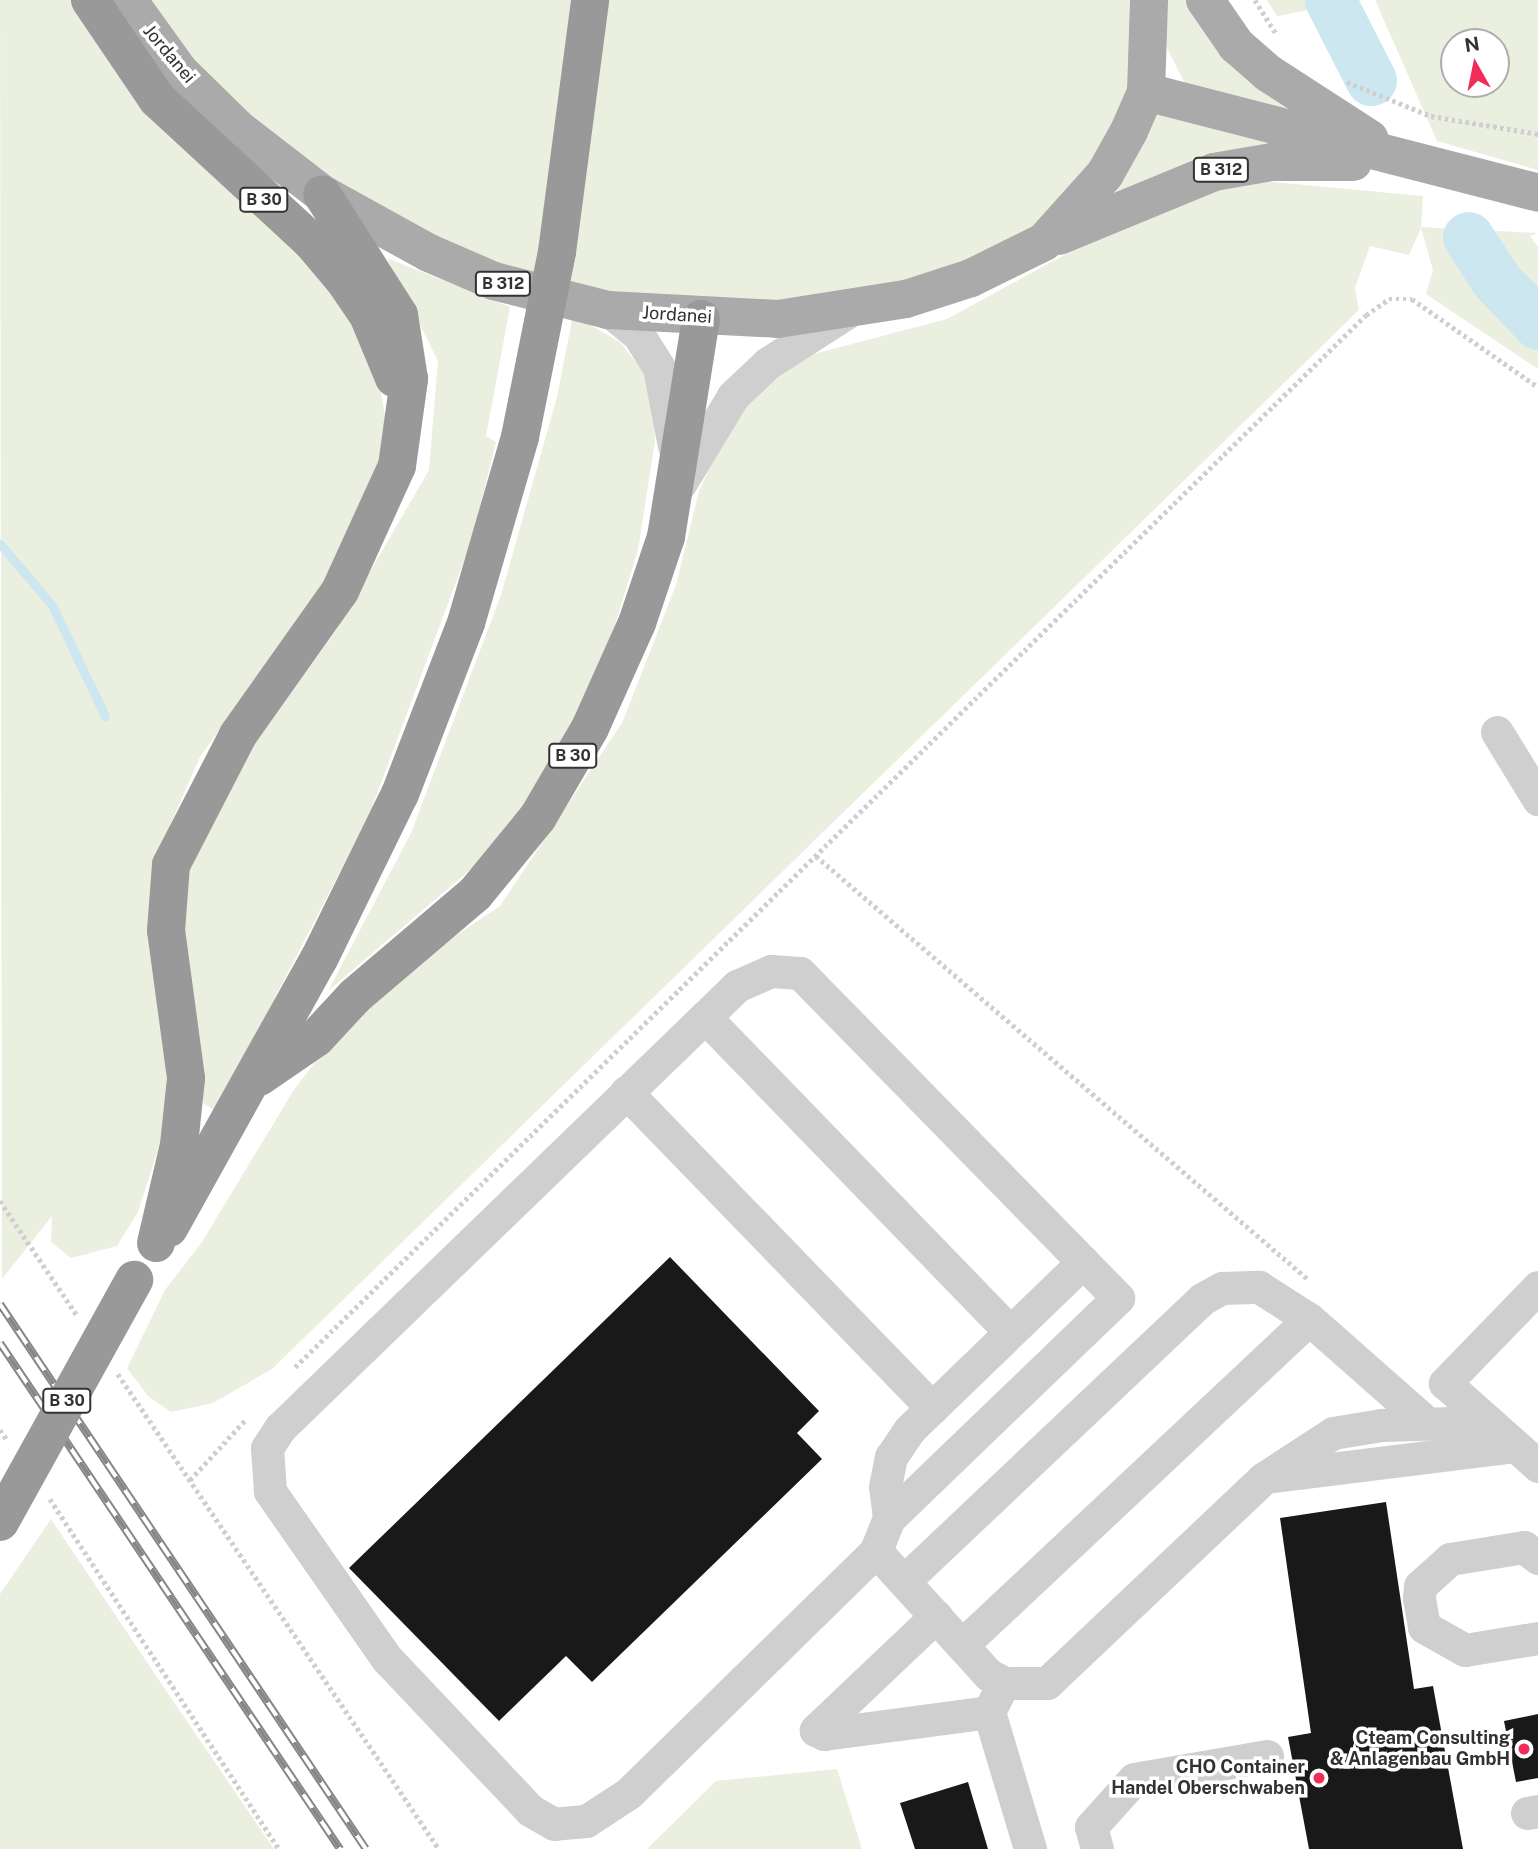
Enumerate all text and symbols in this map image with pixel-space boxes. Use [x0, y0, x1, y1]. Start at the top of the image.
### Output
street label: Jordanei [138, 20, 200, 88]
north arrow [1440, 28, 1510, 98]
text: N [1463, 32, 1481, 56]
road number: B 312 [1191, 158, 1251, 182]
road number: B 30 [238, 188, 290, 212]
road number: B 312 [473, 272, 533, 296]
street label: Jordanei [641, 302, 713, 328]
road number: B 30 [547, 744, 599, 768]
road number: B 30 [41, 1388, 93, 1414]
place label: Cteam Consulting & Anlagenbau GmbH [1330, 1728, 1510, 1770]
marker: Cteam Consulting & Anlagenbau GmbH [1516, 1741, 1532, 1757]
place label: CHO Container Handel Oberschwaben [1111, 1757, 1305, 1800]
marker: CHO Container Handel Oberschwaben [1311, 1770, 1327, 1786]

